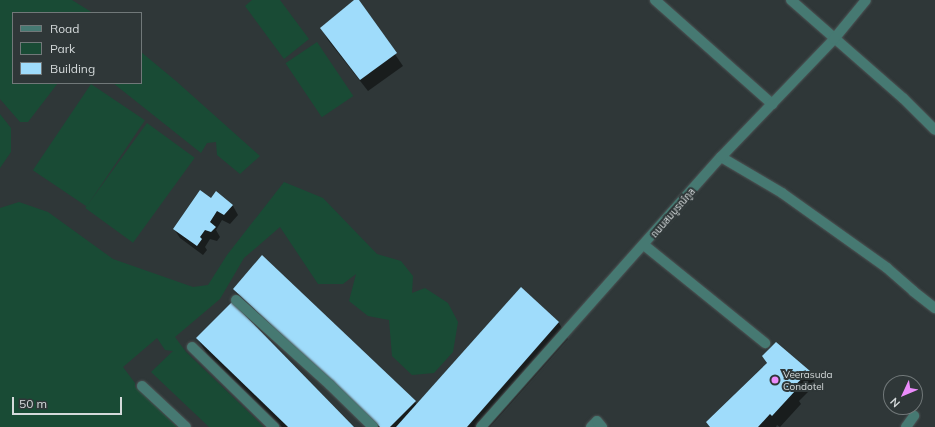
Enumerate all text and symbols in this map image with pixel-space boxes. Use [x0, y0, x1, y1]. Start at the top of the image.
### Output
legend [12, 12, 142, 84]
text: Road [50, 21, 79, 36]
text: Park [50, 41, 75, 56]
text: Building [50, 61, 95, 76]
street label: ถนนสมบูรณ์กูล [648, 186, 698, 240]
place label: Veerasuda Condotel [783, 368, 833, 392]
marker: Veerasuda Condotel [770, 375, 780, 385]
north arrow [883, 375, 923, 415]
scale bar [14, 389, 124, 415]
text: N [887, 395, 903, 410]
text: 50 m [19, 396, 47, 411]

